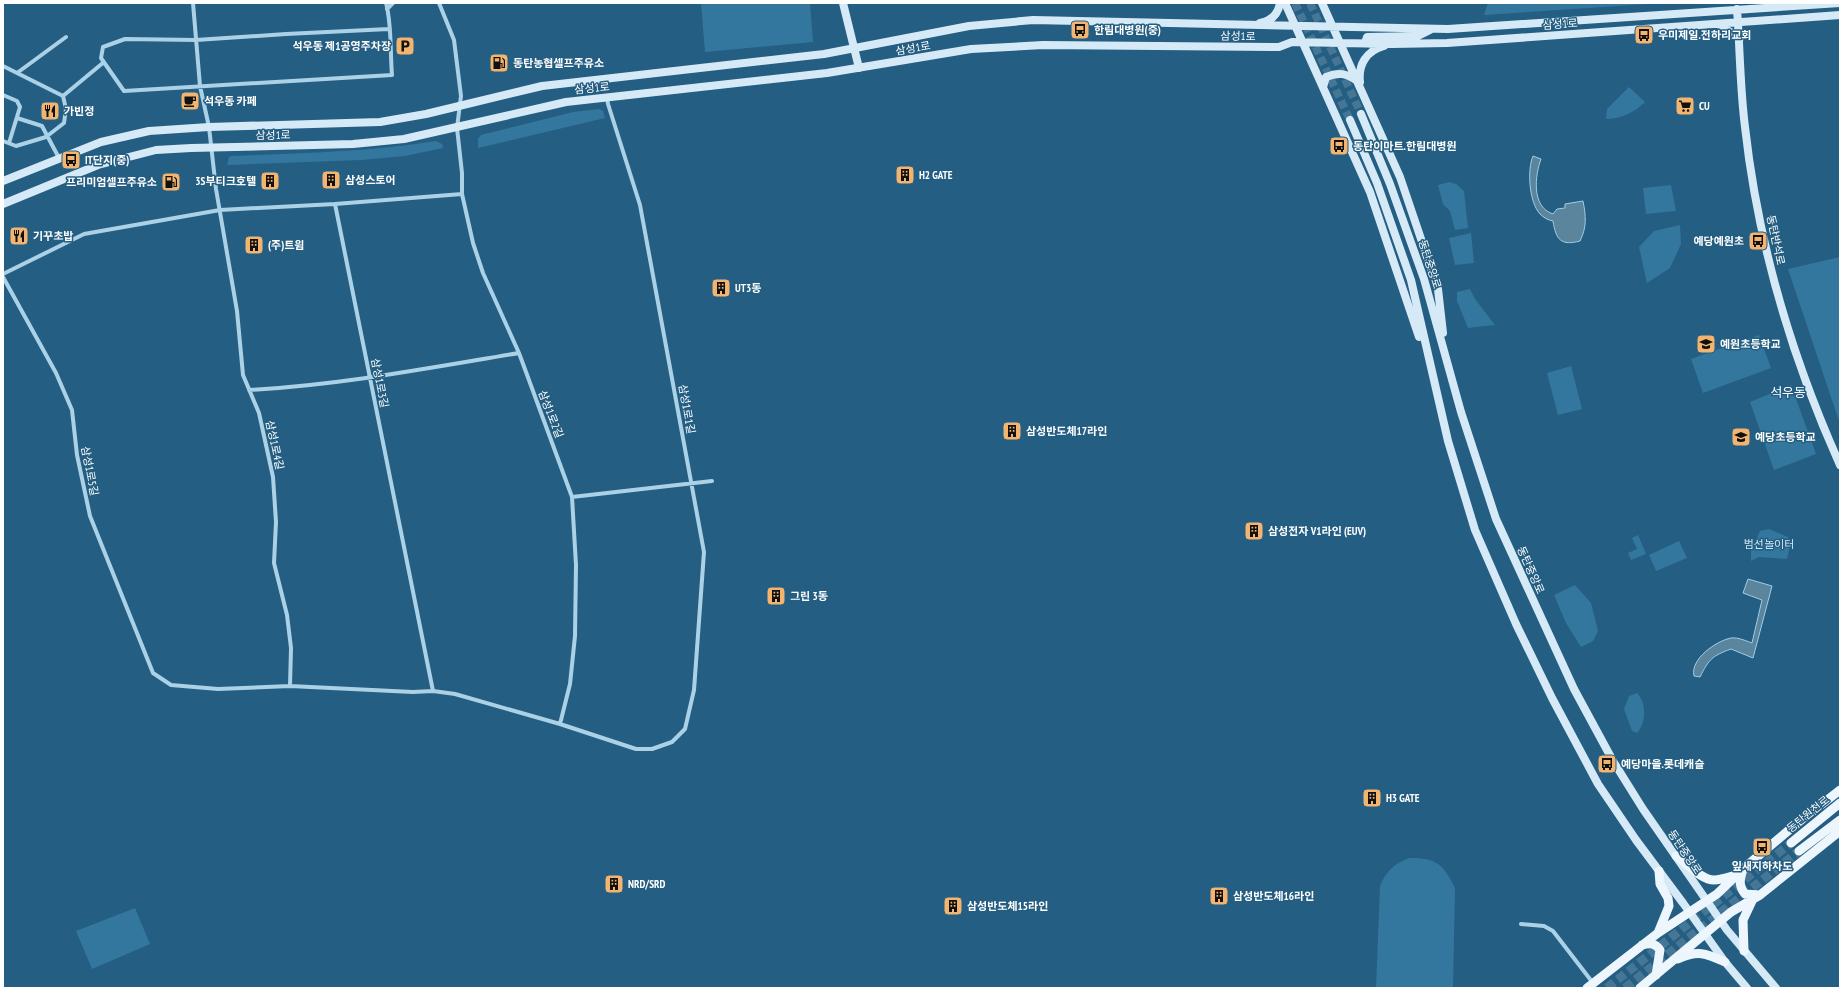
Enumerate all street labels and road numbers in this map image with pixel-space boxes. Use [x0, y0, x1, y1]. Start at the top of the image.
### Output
street label: 삼성1로 [1542, 16, 1578, 32]
street label: 삼성1로 [1220, 29, 1256, 43]
street label: 삼성1로 [894, 38, 932, 58]
street label: 삼성1로 [574, 79, 610, 97]
street label: 삼성1로 [255, 128, 291, 142]
street label: 동탄반석로 [1764, 214, 1788, 266]
street label: 동탄중앙로 [1416, 238, 1444, 290]
street label: 삼성1로3길 [368, 357, 392, 409]
street label: 삼성1로1길 [676, 383, 698, 435]
street label: 삼성1로2길 [535, 388, 567, 440]
street label: 삼성1로4길 [263, 419, 287, 471]
street label: 삼성1로5길 [78, 445, 102, 497]
street label: 동탄중앙로 [1514, 544, 1548, 596]
street label: 동탄원천로 [1784, 793, 1832, 835]
street label: 동탄중앙로 [1665, 827, 1705, 877]

